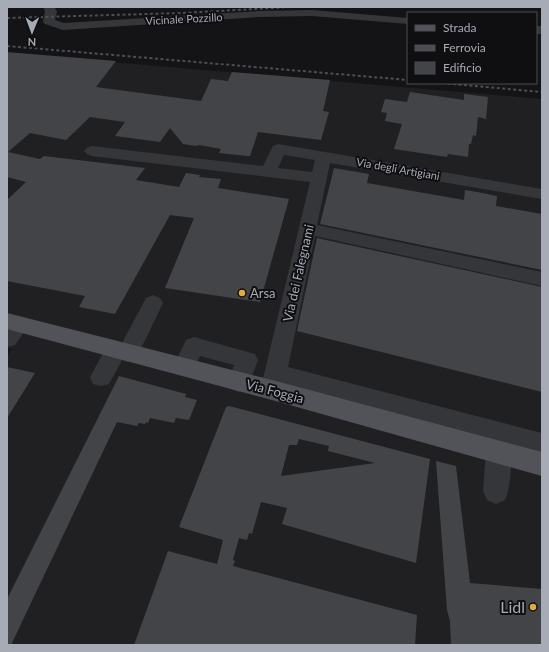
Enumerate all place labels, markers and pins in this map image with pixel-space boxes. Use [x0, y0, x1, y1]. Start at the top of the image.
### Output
place label: Arsa [250, 285, 276, 301]
marker: Arsa [237, 288, 247, 298]
place label: Lidl [500, 597, 525, 616]
marker: Lidl [528, 602, 538, 612]

